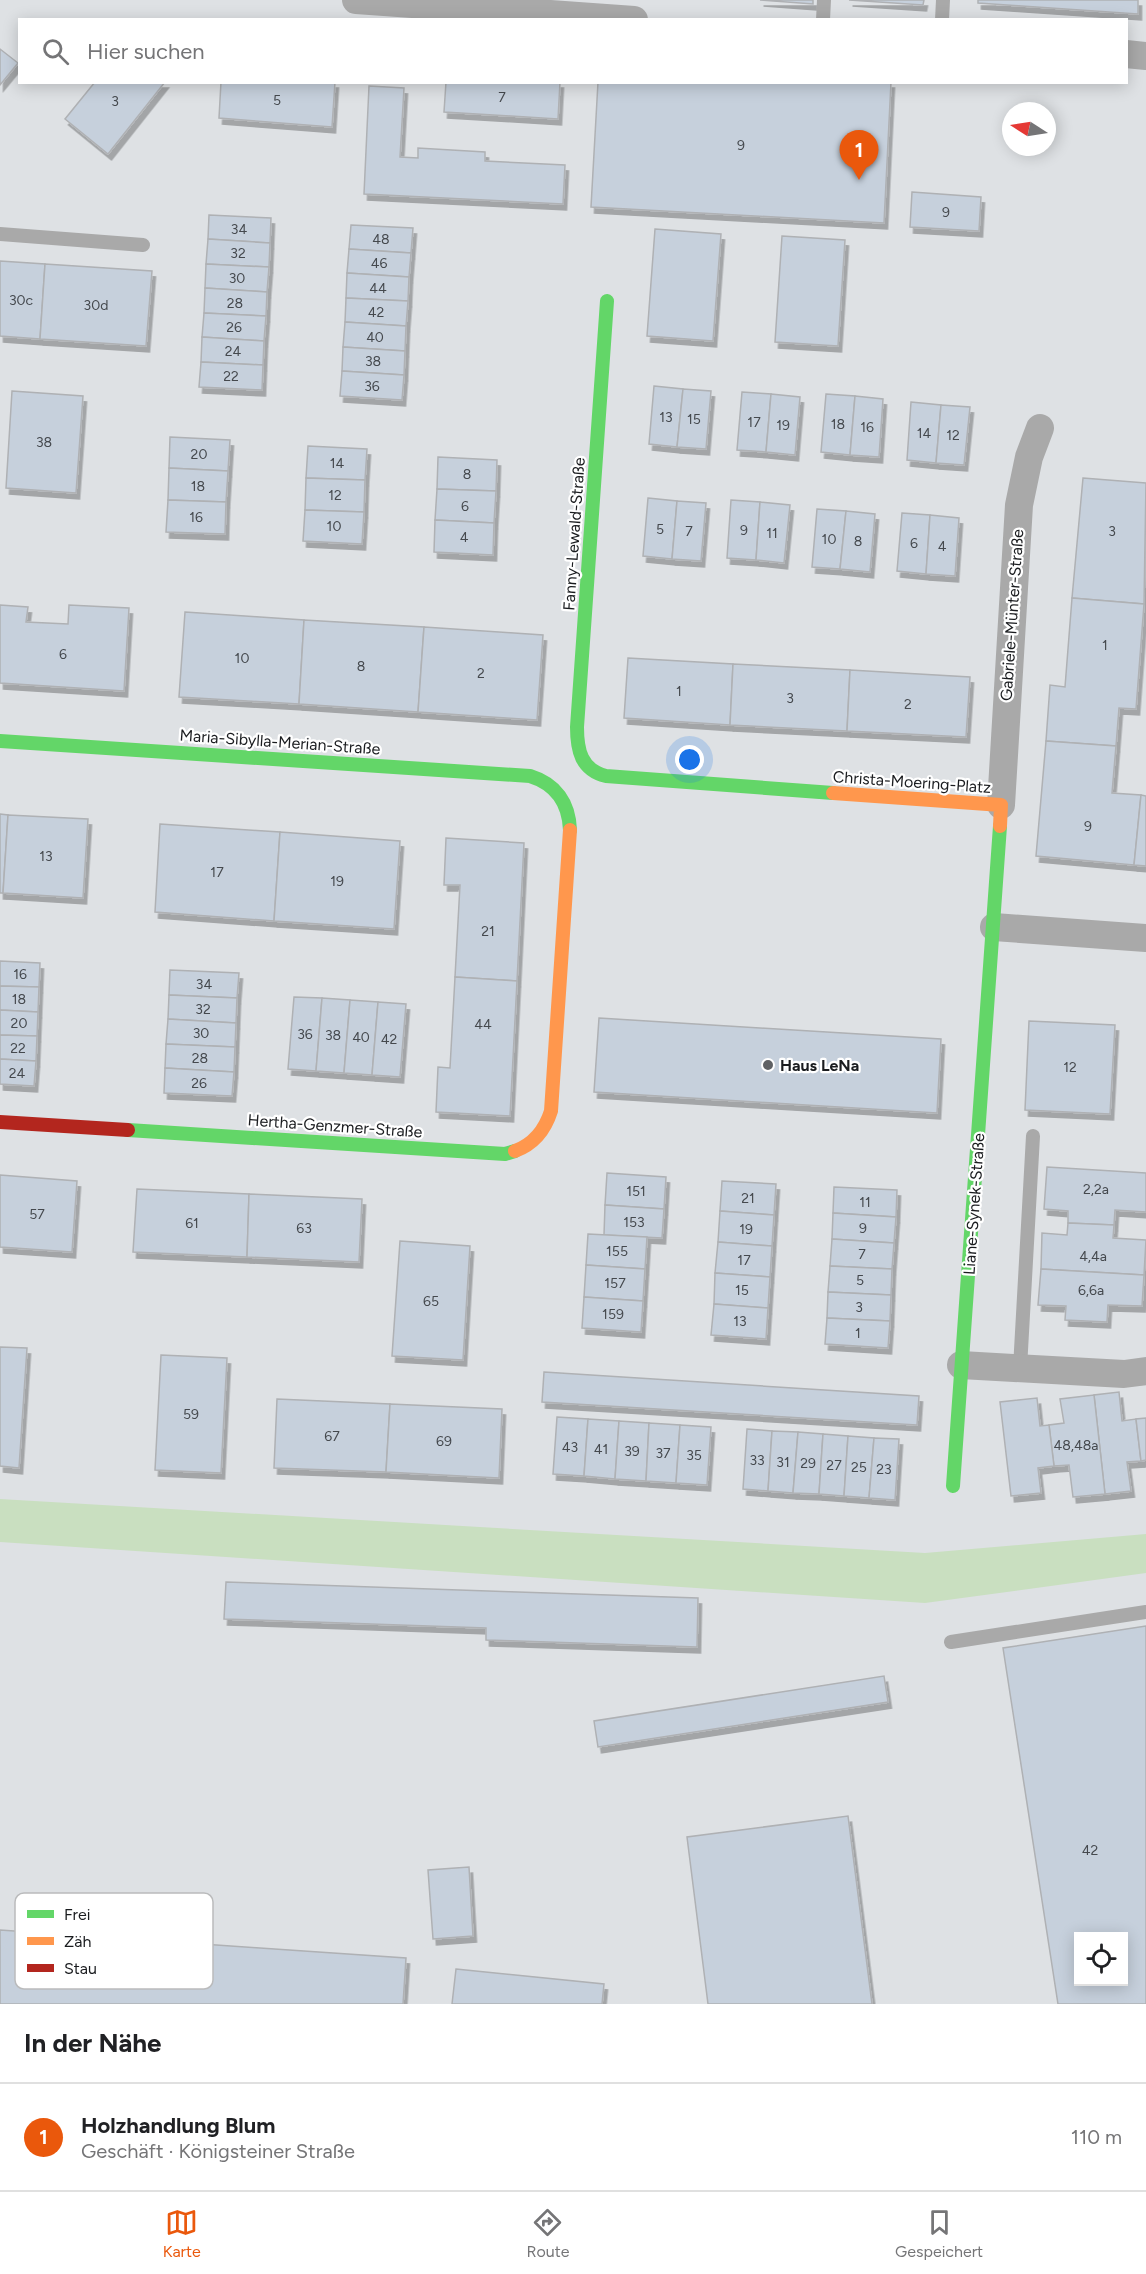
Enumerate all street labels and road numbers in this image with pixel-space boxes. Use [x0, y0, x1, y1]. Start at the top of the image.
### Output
street label: Fanny-Lewald-Straße [559, 456, 589, 611]
street label: Gabriele-Münter-Straße [997, 528, 1027, 701]
street label: Maria-Sibylla-Merian-Straße [179, 726, 381, 759]
street label: Christa-Moering-Platz [832, 767, 992, 797]
street label: Hertha-Genzmer-Straße [247, 1110, 423, 1142]
street label: Liane-Synek-Straße [960, 1132, 988, 1276]

